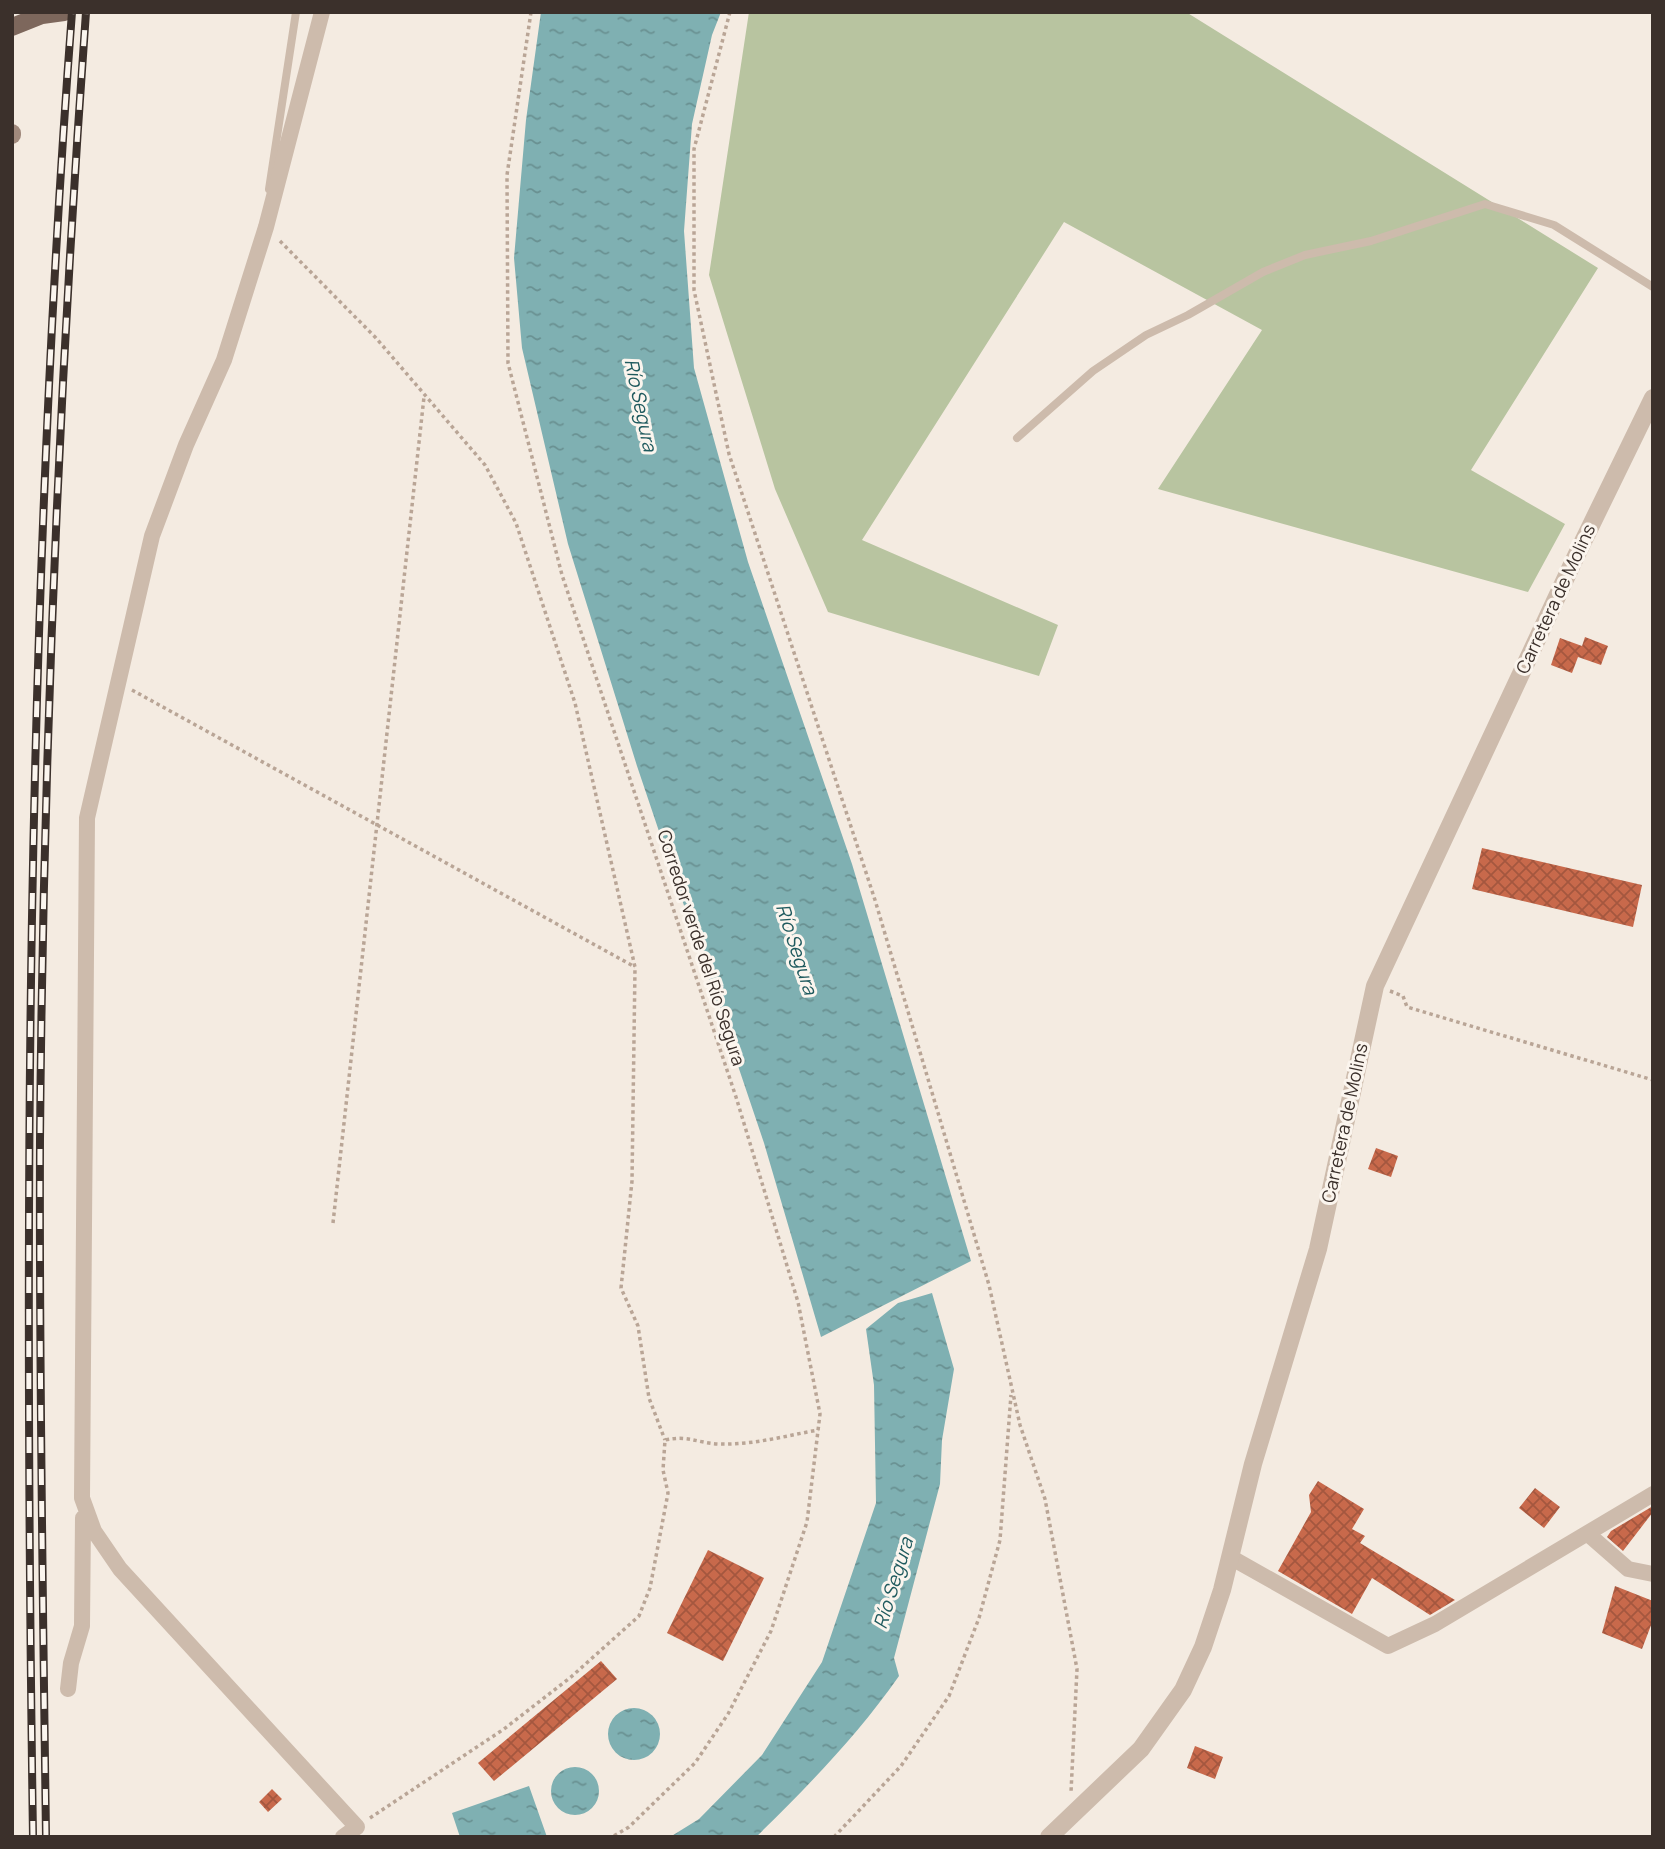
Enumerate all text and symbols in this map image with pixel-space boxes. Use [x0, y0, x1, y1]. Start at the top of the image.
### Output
water label: Río Segura [619, 356, 664, 455]
street label: Carretera de Molins [1510, 520, 1600, 677]
street label: Corredor verde del Río Segura [652, 827, 751, 1069]
water label: Río Segura [770, 900, 824, 999]
street label: Carretera de Molins [1315, 1041, 1373, 1205]
water label: Río Segura [867, 1533, 920, 1632]

